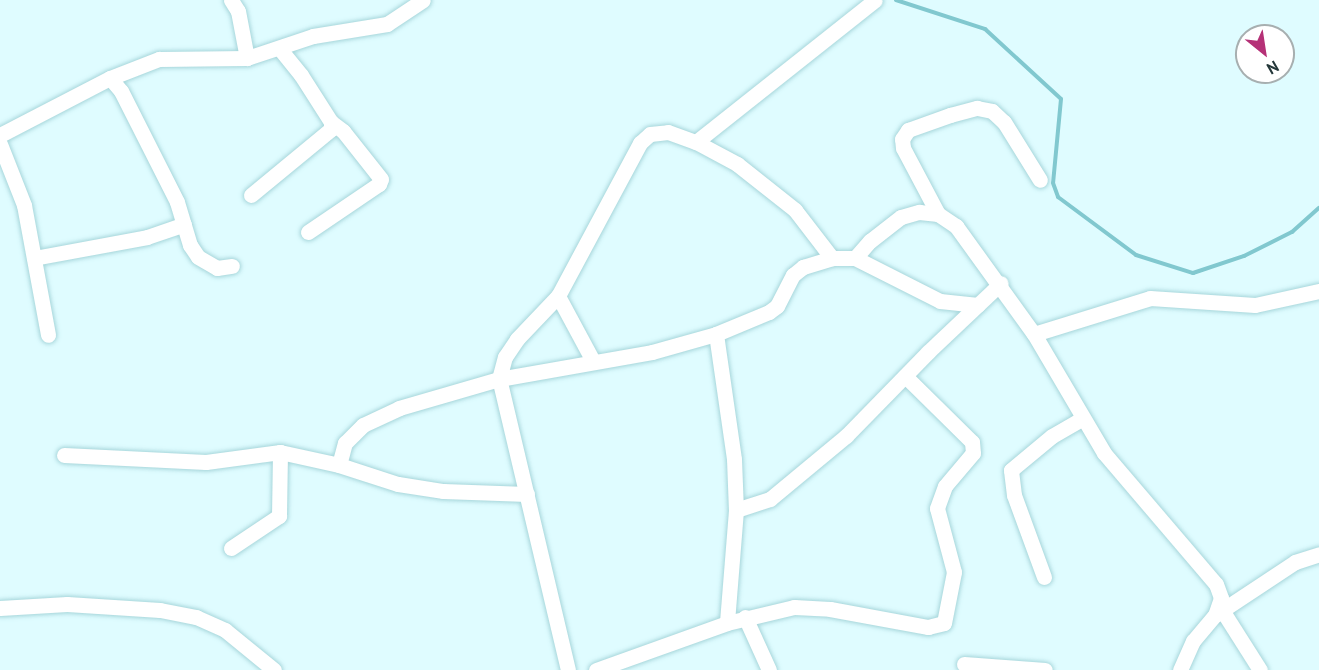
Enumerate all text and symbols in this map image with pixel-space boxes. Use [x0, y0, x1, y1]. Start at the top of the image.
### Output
north arrow [1235, 24, 1295, 84]
text: N [1263, 57, 1283, 79]

